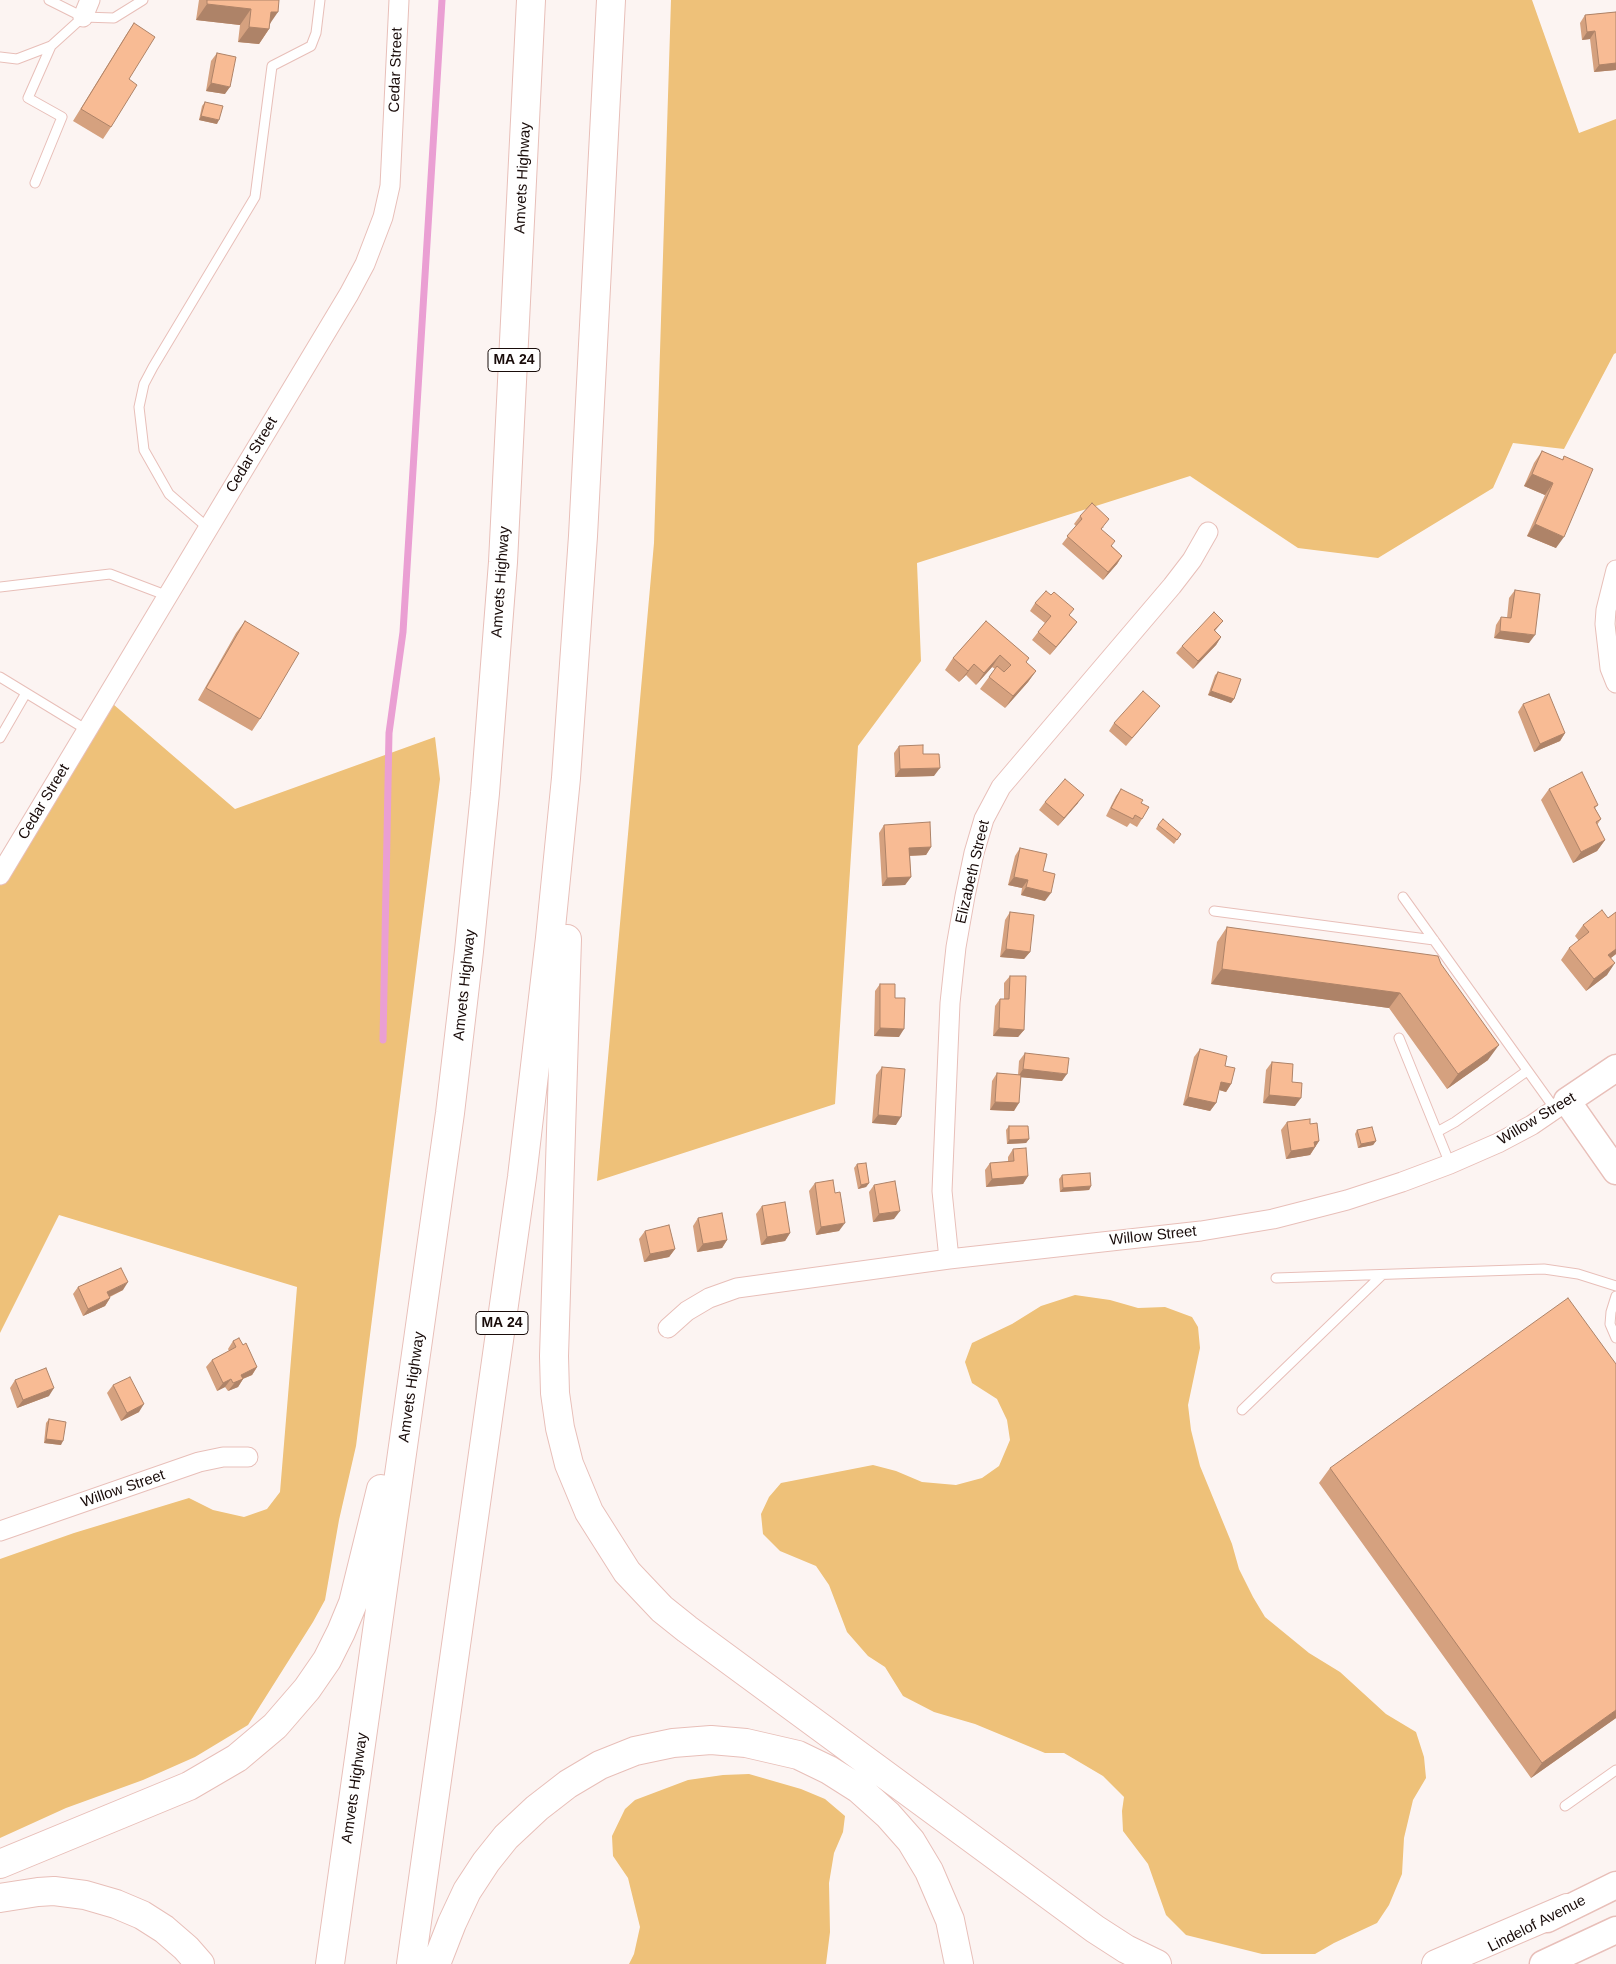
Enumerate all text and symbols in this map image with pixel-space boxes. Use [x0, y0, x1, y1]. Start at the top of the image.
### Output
street label: Cedar Street [386, 27, 406, 113]
street label: Amvets Highway [511, 122, 535, 234]
road number: MA 24 [488, 348, 540, 372]
street label: Cedar Street [222, 414, 282, 496]
street label: Amvets Highway [488, 526, 514, 638]
street label: Cedar Street [14, 761, 74, 843]
street label: Elizabeth Street [952, 818, 994, 926]
street label: Amvets Highway [450, 929, 480, 1041]
street label: Willow Street [1495, 1089, 1579, 1149]
street label: Willow Street [1109, 1222, 1197, 1250]
road number: MA 24 [476, 1312, 528, 1335]
street label: Amvets Highway [395, 1330, 429, 1444]
street label: Willow Street [79, 1466, 167, 1512]
street label: Amvets Highway [338, 1731, 372, 1845]
street label: Lindelof Avenue [1485, 1892, 1589, 1956]

